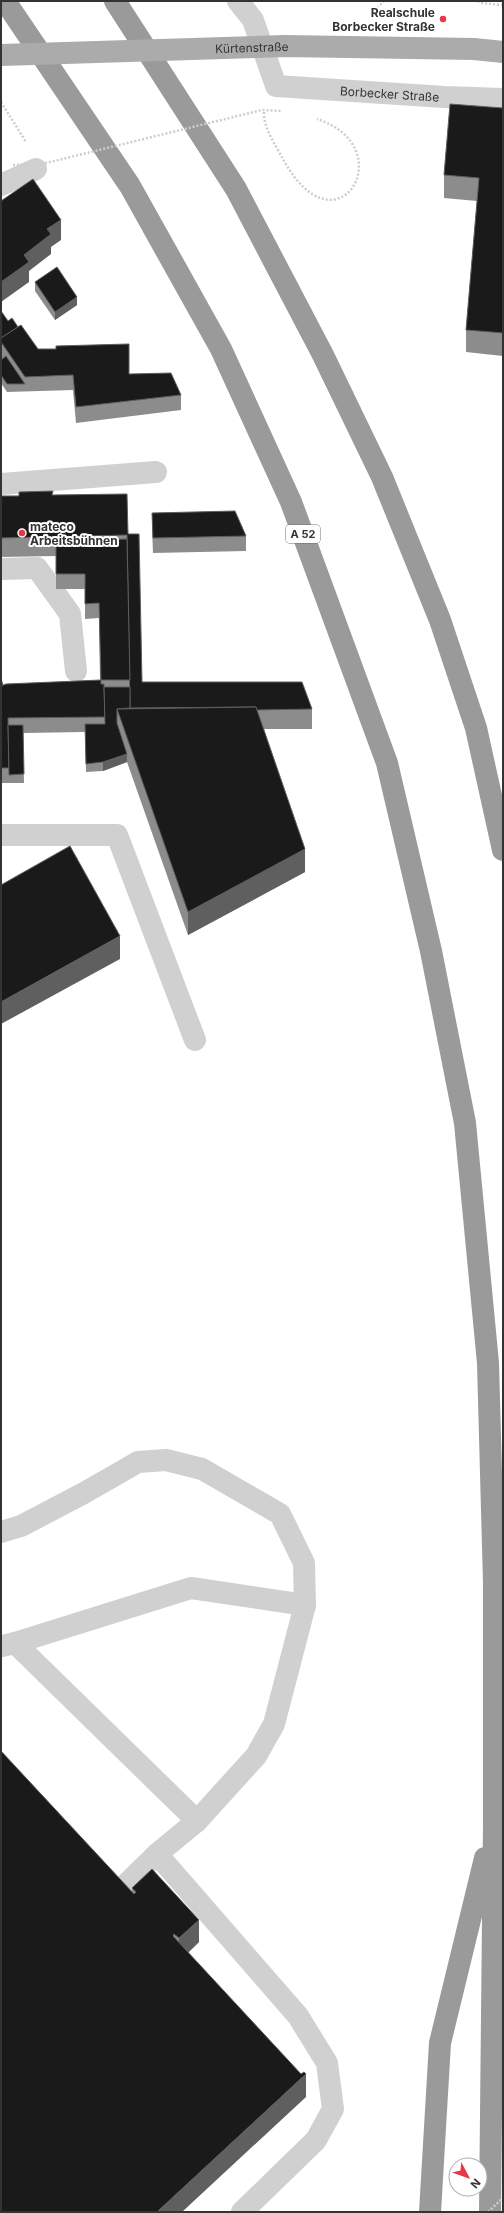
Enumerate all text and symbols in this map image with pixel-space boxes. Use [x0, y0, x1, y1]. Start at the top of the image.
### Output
place label: Realschule Borbecker Straße [332, 5, 435, 34]
marker: Realschule Borbecker Straße [438, 14, 448, 24]
street label: Kürtenstraße [215, 38, 289, 56]
street label: Borbecker Straße [339, 83, 440, 104]
place label: mateco Arbeitsbühnen [30, 519, 118, 548]
road number: A 52 [286, 525, 320, 543]
marker: mateco Arbeitsbühnen [17, 528, 27, 538]
north arrow [448, 2157, 488, 2197]
text: N [468, 2176, 484, 2191]

